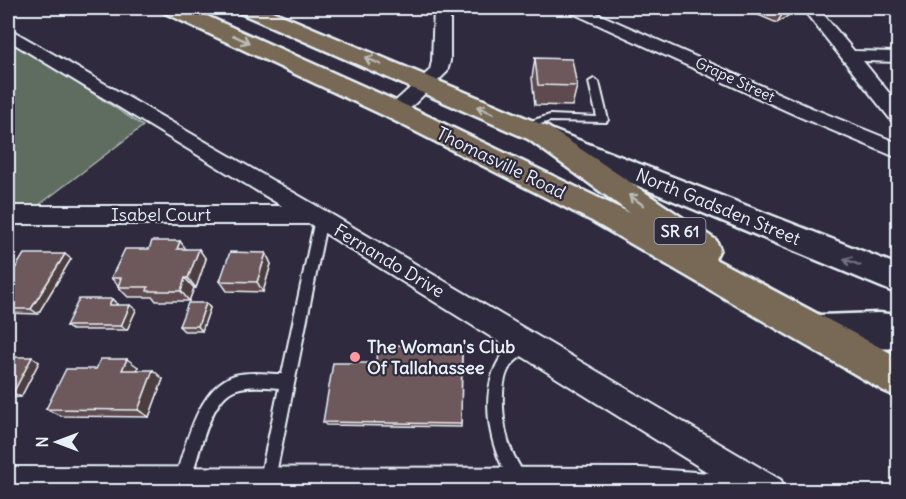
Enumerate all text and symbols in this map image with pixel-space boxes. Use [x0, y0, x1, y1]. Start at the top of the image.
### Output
one-way arrow [232, 34, 250, 46]
street label: Grape Street [692, 53, 778, 106]
one-way arrow [364, 55, 382, 66]
one-way arrow [476, 103, 494, 115]
street label: Thomasville Road [433, 121, 570, 204]
street label: North Gadsden Street [633, 163, 804, 250]
one-way arrow [629, 194, 645, 206]
street label: Isabel Court [111, 203, 211, 226]
road number: SR 61 [654, 218, 706, 244]
street label: Fernando Drive [330, 219, 449, 303]
one-way arrow [844, 256, 862, 267]
place label: The Woman's Club Of Tallahassee [367, 335, 515, 379]
marker: The Woman's Club Of Tallahassee [348, 350, 362, 364]
north arrow [27, 412, 87, 472]
text: N [32, 436, 52, 448]

